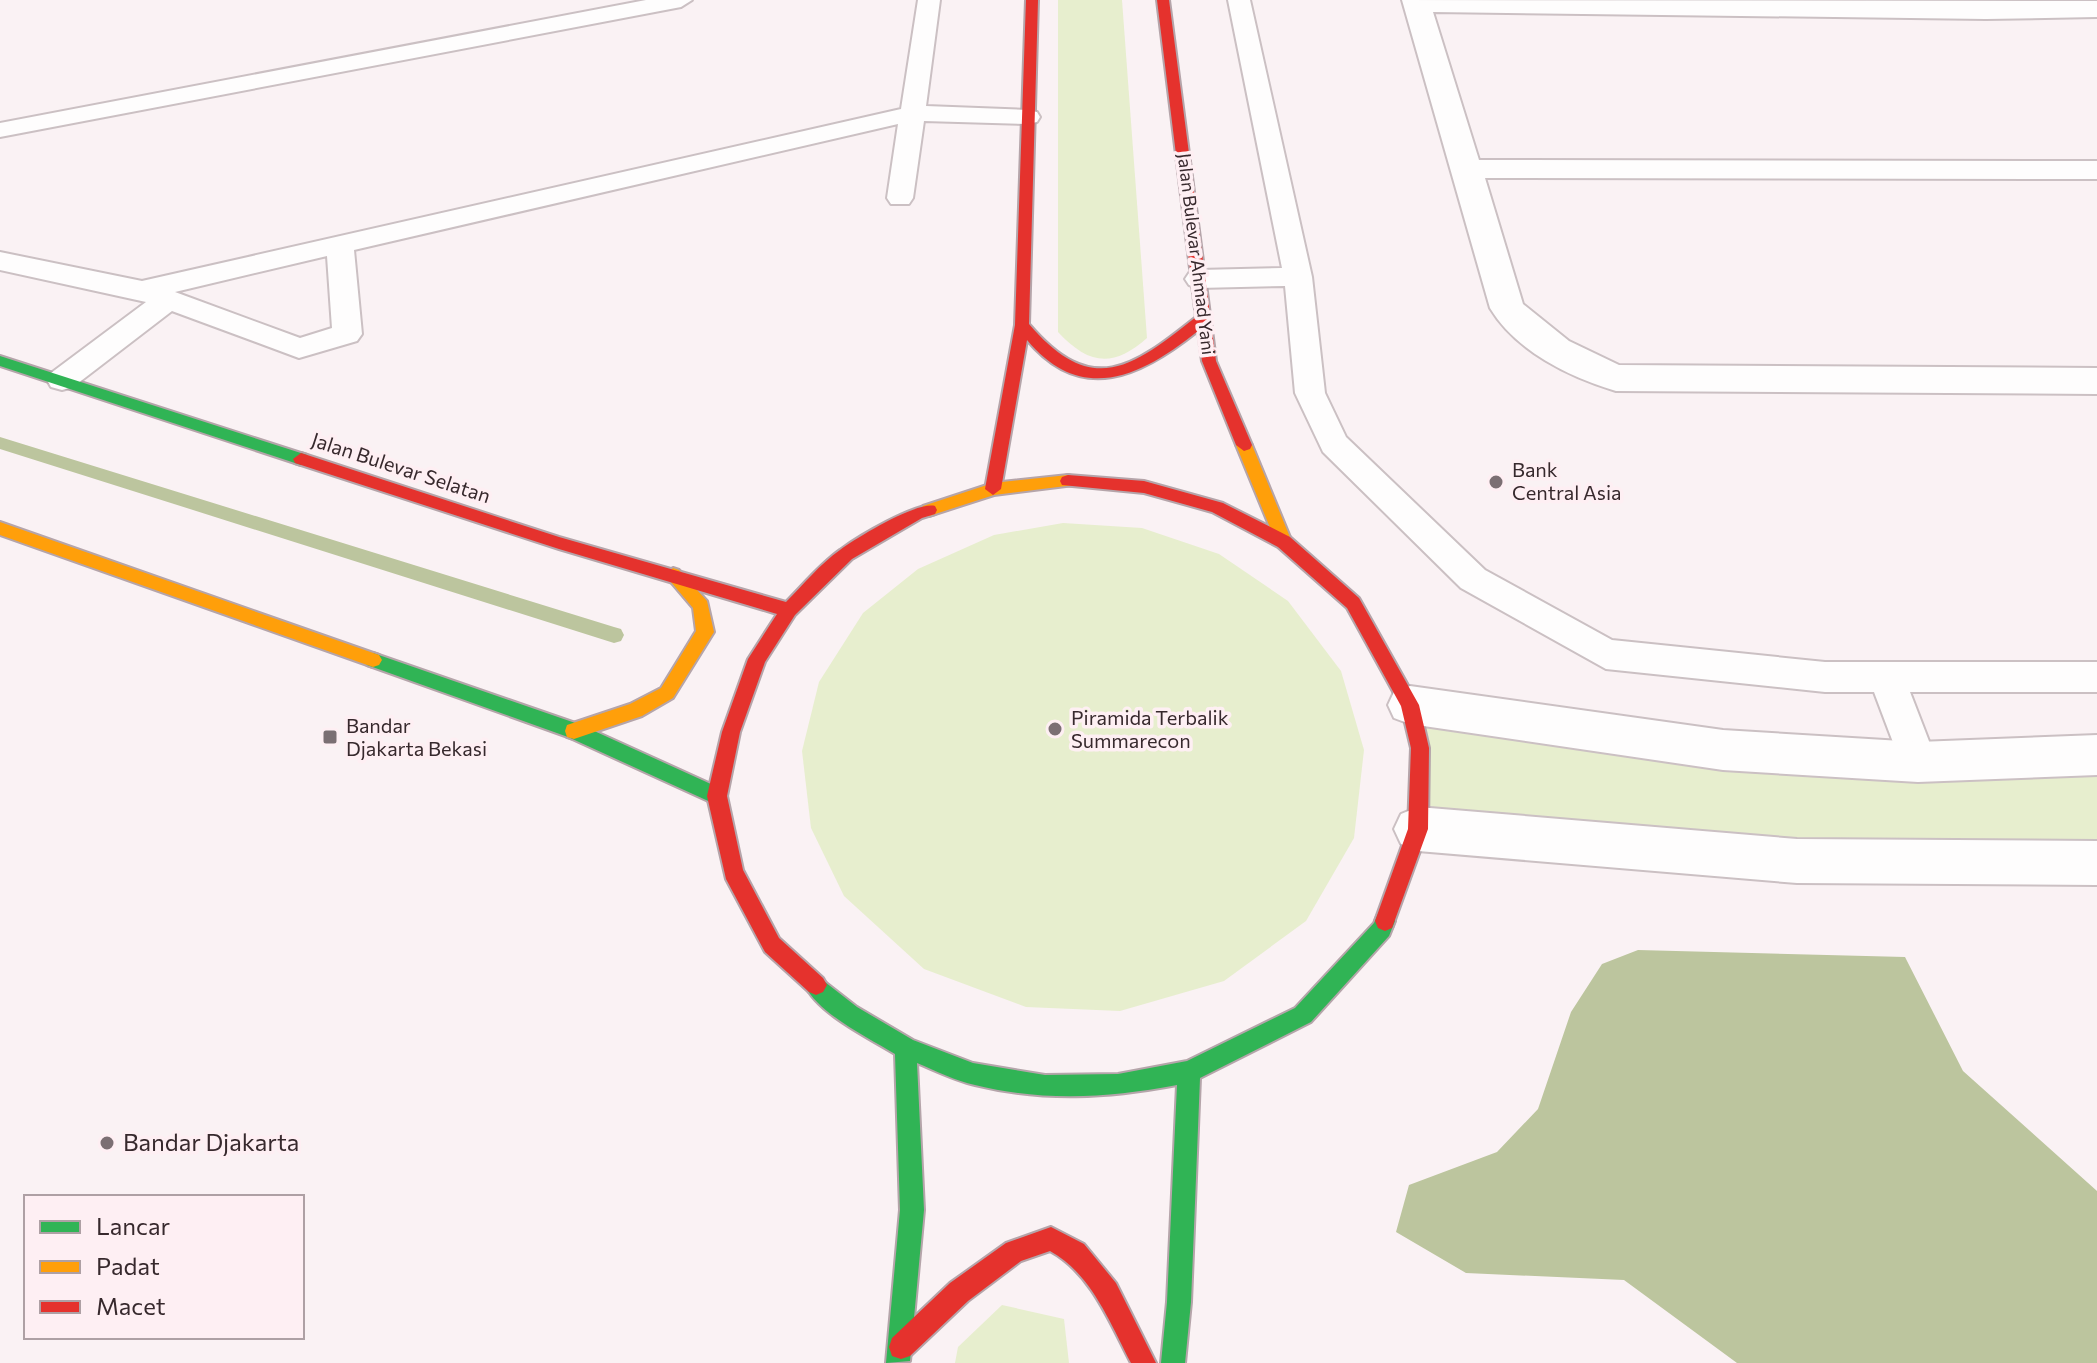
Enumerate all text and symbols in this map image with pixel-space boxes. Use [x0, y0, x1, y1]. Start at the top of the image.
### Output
street label: Jalan Bulevar Ahmad Yani [1174, 152, 1220, 356]
street label: Jalan Bulevar Selatan [309, 427, 494, 507]
place label: Bank Central Asia [1512, 457, 1622, 504]
marker: Bank Central Asia [1487, 473, 1505, 491]
place label: Piramida Terbalik Summarecon [1071, 705, 1229, 752]
place label: Bandar Djakarta Bekasi [346, 713, 487, 760]
marker: Piramida Terbalik Summarecon [1046, 720, 1064, 738]
marker: Bandar Djakarta Bekasi [321, 728, 339, 746]
place label: Bandar Djakarta [123, 1127, 299, 1156]
marker: Bandar Djakarta [98, 1134, 116, 1152]
legend [24, 1195, 304, 1339]
text: Lancar [96, 1211, 170, 1240]
text: Padat [96, 1251, 160, 1280]
text: Macet [96, 1291, 166, 1320]

